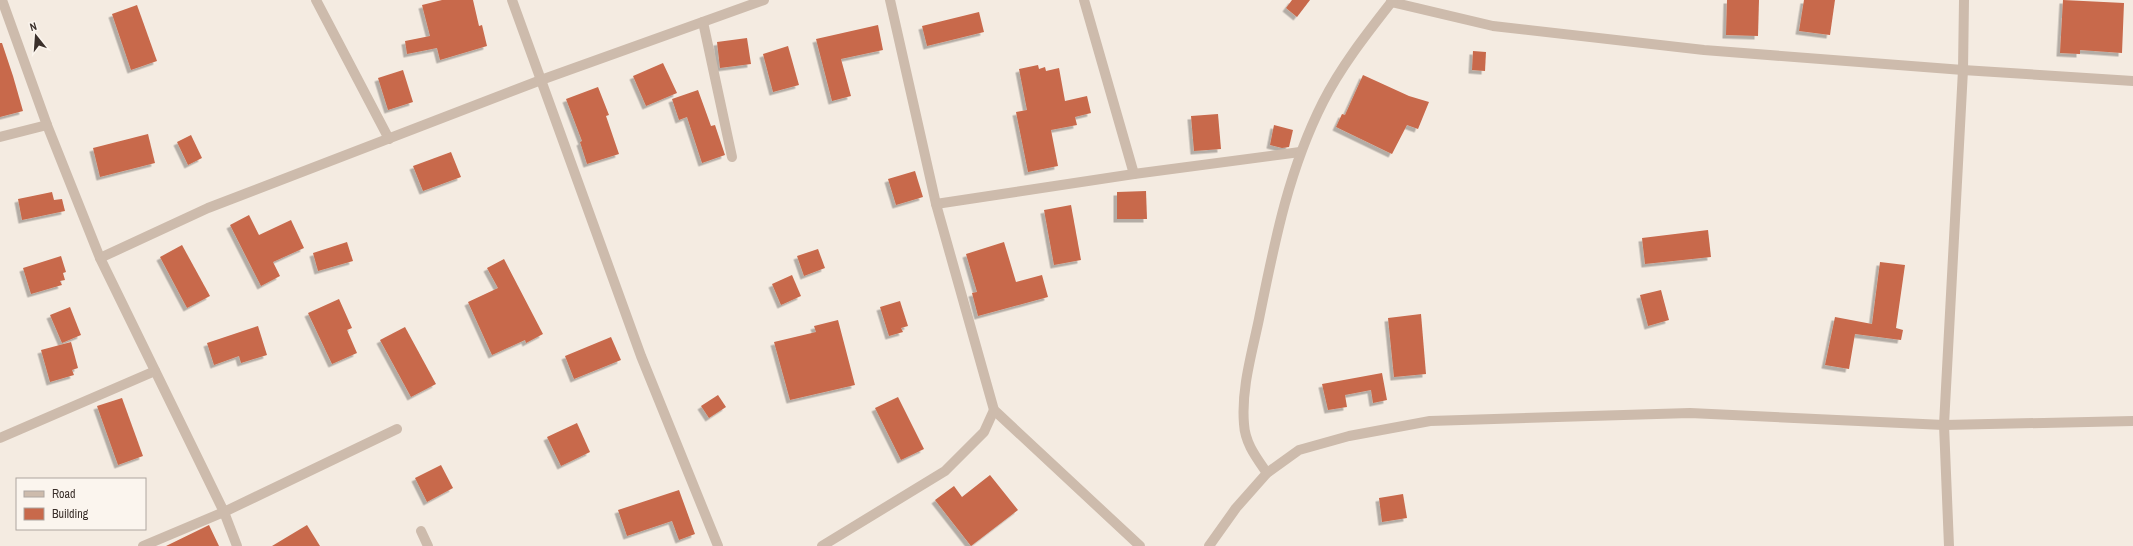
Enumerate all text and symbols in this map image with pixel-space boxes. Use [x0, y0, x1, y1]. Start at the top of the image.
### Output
north arrow [16, 16, 56, 56]
text: N [28, 19, 38, 34]
legend [16, 478, 146, 530]
text: Road [52, 486, 76, 502]
text: Building [52, 506, 89, 522]

